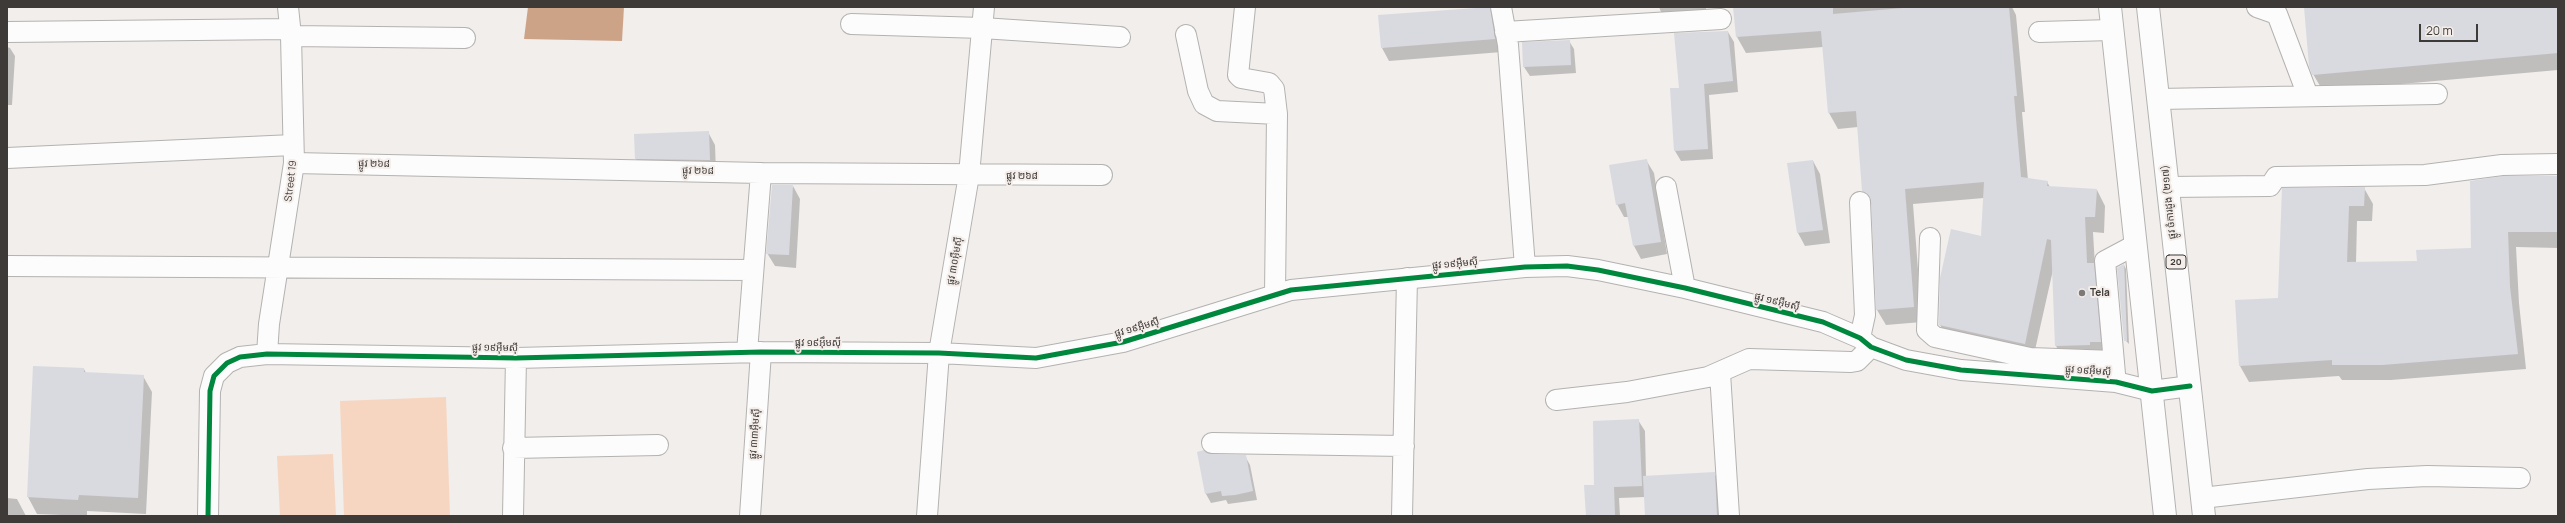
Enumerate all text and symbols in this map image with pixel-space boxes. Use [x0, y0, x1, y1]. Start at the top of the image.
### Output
scale bar [2421, 16, 2480, 42]
text: 20 m [2426, 22, 2453, 39]
street label: ផ្លូវ ២៦៨ [358, 158, 390, 170]
street label: Street 19 [283, 160, 299, 202]
street label: ផ្លូវ ចំការដូង (២១៧) [2159, 164, 2179, 240]
street label: ផ្លូវ ២៦៨ [682, 165, 714, 177]
street label: ផ្លូវ ២៦៨ [1006, 170, 1038, 182]
street label: ផ្លូវ ៣០អ៊ឹមស៊ី [945, 236, 965, 286]
road number: 20 [2166, 255, 2186, 269]
street label: ផ្លូវ ១៩អ៊ឹមស៊ី [1431, 256, 1479, 272]
place label: Tela [2090, 287, 2110, 299]
marker: Tela [2077, 288, 2087, 298]
street label: ផ្លូវ ១៩អ៊ឹមស៊ី [1753, 291, 1801, 313]
street label: ផ្លូវ ១៩អ៊ឹមស៊ី [1113, 316, 1161, 340]
street label: ផ្លូវ ១៩អ៊ឹមស៊ី [795, 337, 841, 349]
street label: ផ្លូវ ១៩អ៊ឹមស៊ី [472, 342, 518, 354]
street label: ផ្លូវ ១៩អ៊ឹមស៊ី [2064, 363, 2112, 379]
street label: ផ្លូវ ៣៣អ៊ឹមស៊ី [747, 408, 763, 460]

